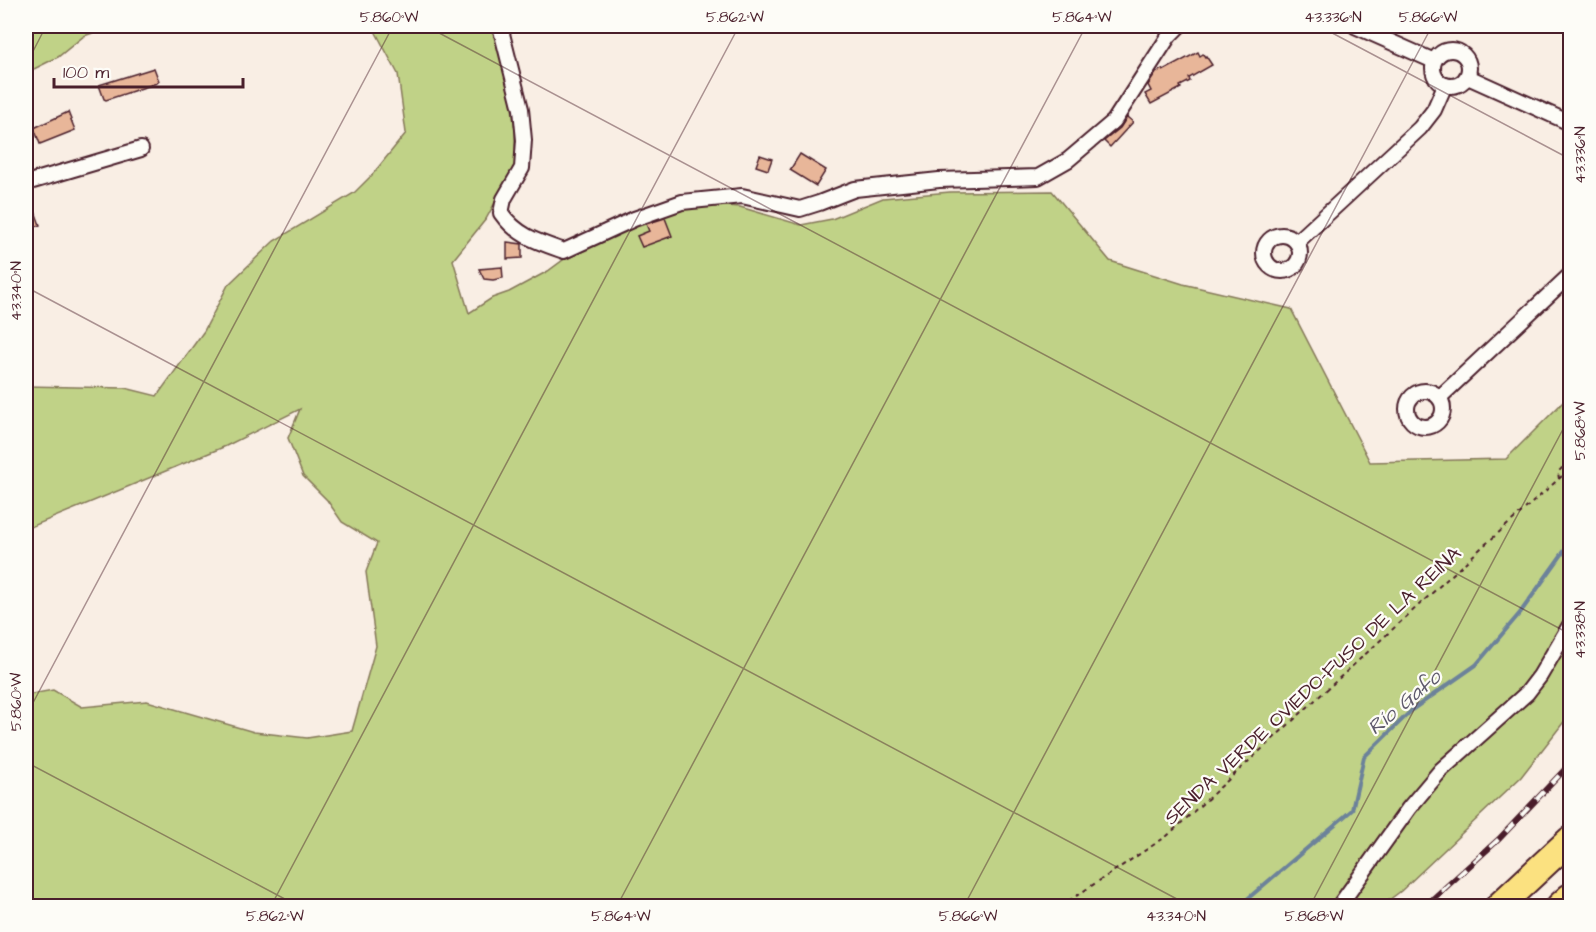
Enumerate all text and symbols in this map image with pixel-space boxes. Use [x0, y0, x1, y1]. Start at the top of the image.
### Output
text: 5.860°W [360, 7, 418, 28]
text: 5.862°W [706, 7, 764, 28]
text: 5.864°W [1052, 7, 1112, 28]
text: 43.336°N [1304, 7, 1362, 28]
text: 5.866°W [1399, 7, 1457, 28]
scale bar [54, 51, 243, 89]
text: 100 m [63, 60, 109, 85]
text: 43.336°N [1570, 126, 1591, 184]
text: 43.340°N [6, 261, 27, 321]
text: 5.868°W [1570, 402, 1591, 461]
street label: SENDA VERDE OVIEDO-FUSO DE LA REINA [1158, 540, 1468, 831]
text: 43.338°N [1570, 601, 1591, 659]
water label: Río Gafo [1361, 662, 1449, 742]
text: 5.860°W [6, 673, 27, 731]
text: 5.862°W [246, 906, 304, 927]
text: 5.864°W [591, 906, 651, 927]
text: 5.866°W [939, 906, 997, 927]
text: 43.340°N [1146, 906, 1206, 927]
text: 5.868°W [1285, 906, 1344, 927]

